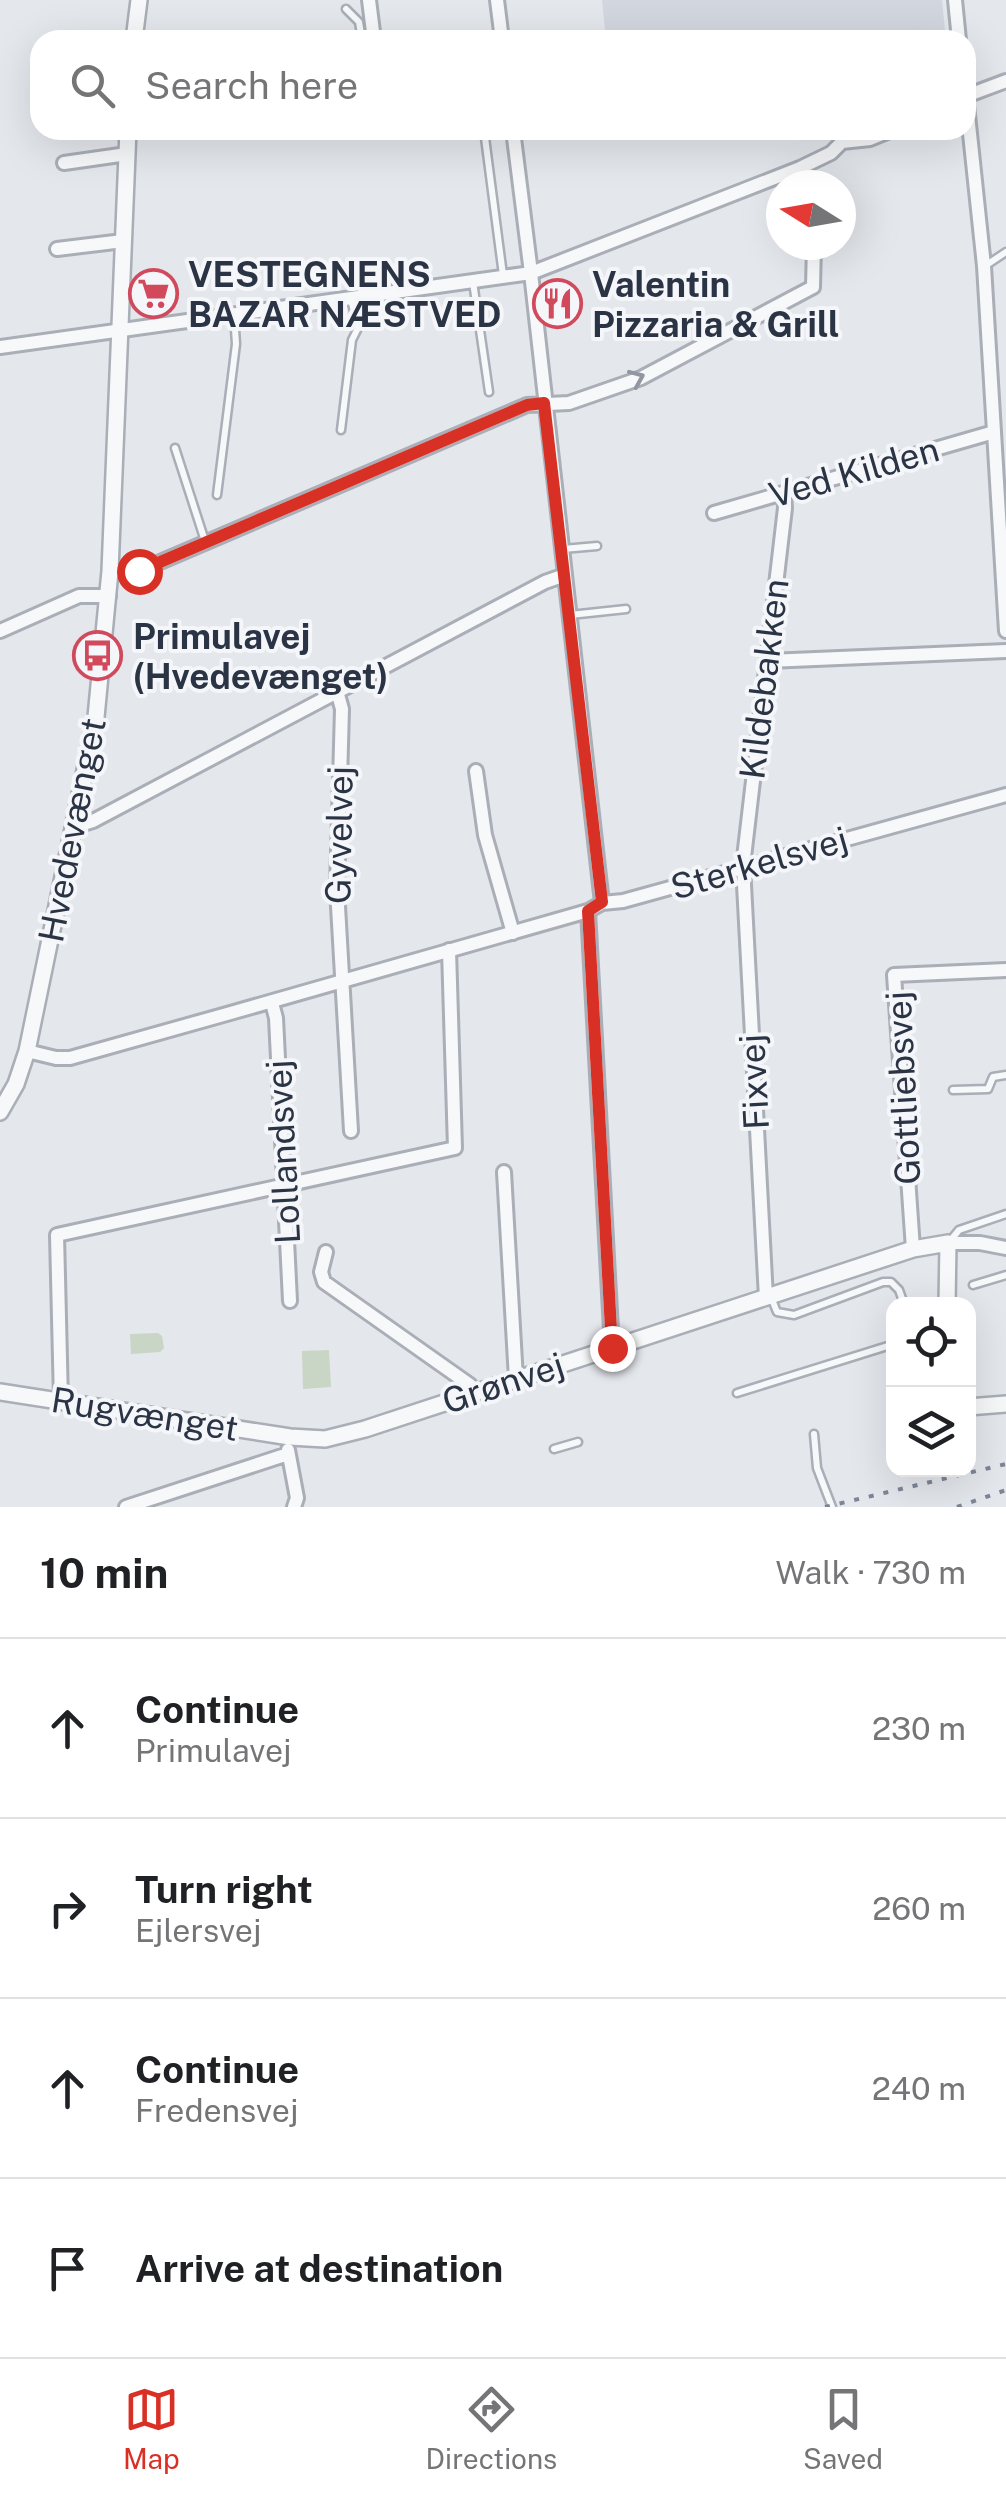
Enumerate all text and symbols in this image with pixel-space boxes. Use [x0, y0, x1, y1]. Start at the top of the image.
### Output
search box [30, 30, 976, 140]
icon: search [65, 58, 120, 113]
text: Search here [145, 63, 358, 108]
north arrow [766, 170, 856, 260]
place label: VESTEGNENS BAZAR NÆSTVED [188, 254, 502, 335]
place label: Valentin Pizzaria & Grill [592, 264, 839, 345]
supermarket icon: VESTEGNENS BAZAR NÆSTVED [127, 268, 179, 320]
restaurant icon: Valentin Pizzaria & Grill [531, 278, 583, 330]
one-way arrow [627, 370, 645, 390]
street label: Ved Kilden [764, 428, 944, 516]
route start [117, 549, 163, 595]
street label: Kildebakken [731, 576, 797, 782]
place label: Primulavej (Hvedevænget) [133, 616, 388, 697]
bus stop icon: Primulavej (Hvedevænget) [72, 630, 124, 682]
street label: Hvedevænget [30, 714, 114, 946]
street label: Gyvelvej [317, 766, 361, 904]
street label: Sterkelsvej [666, 818, 852, 908]
street label: Gottliebsvej [877, 990, 929, 1186]
street label: Fixvej [731, 1033, 777, 1131]
street label: Lollandsvej [258, 1059, 308, 1245]
map controls [886, 1297, 976, 1477]
button: locate [886, 1297, 976, 1387]
route end [590, 1326, 636, 1372]
street label: Grønvej [437, 1344, 569, 1422]
street label: Rugvænget [49, 1379, 241, 1449]
button: layers [886, 1387, 976, 1477]
text: 10 min [40, 1548, 168, 1597]
text: Walk · 730 m [775, 1554, 966, 1591]
text: Continue [135, 1687, 299, 1732]
icon: ahead [40, 1701, 95, 1756]
text: 230 m [872, 1710, 966, 1747]
text: Primulavej [135, 1732, 292, 1769]
text: Turn right [135, 1867, 313, 1912]
icon: right [40, 1881, 95, 1936]
text: 260 m [872, 1890, 966, 1927]
text: Ejlersvej [135, 1912, 261, 1949]
text: Continue [135, 2047, 299, 2092]
icon: ahead [40, 2061, 95, 2116]
text: 240 m [872, 2070, 966, 2107]
text: Fredensvej [135, 2092, 298, 2129]
icon: arrive [40, 2241, 95, 2296]
text: Arrive at destination [135, 2246, 503, 2291]
tab: Map [123, 2382, 180, 2475]
tab: Directions [426, 2382, 557, 2475]
tab: Saved [803, 2382, 883, 2475]

